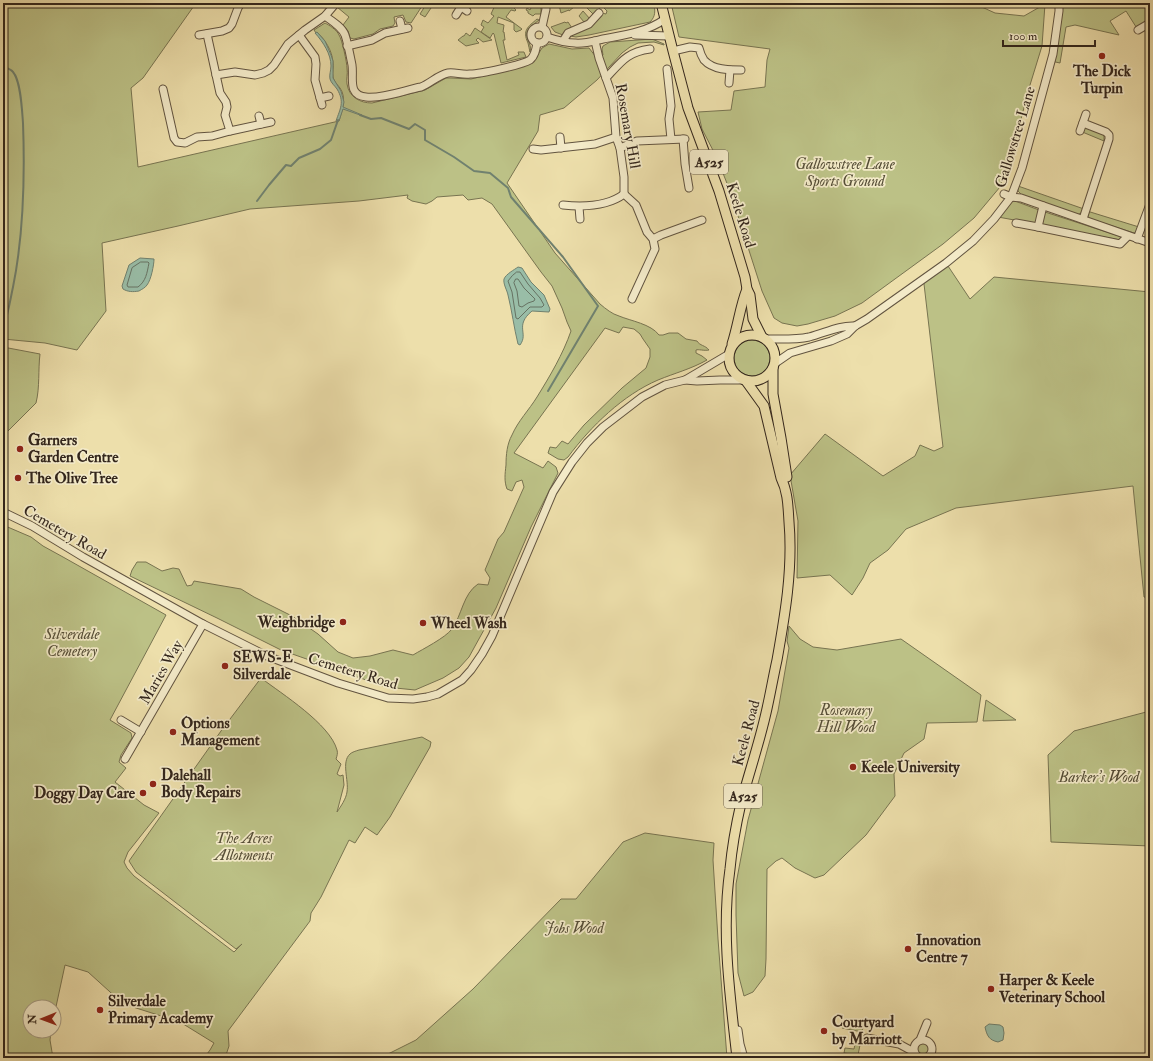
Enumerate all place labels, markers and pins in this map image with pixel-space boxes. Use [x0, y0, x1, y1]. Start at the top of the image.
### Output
marker: The Dick Turpin [1097, 51, 1107, 61]
place label: The Dick Turpin [1072, 62, 1132, 99]
place label: Garners Garden Centre [28, 431, 119, 467]
marker: Garners Garden Centre [15, 444, 25, 454]
place label: The Olive Tree [25, 469, 118, 488]
marker: The Olive Tree [13, 473, 23, 483]
place label: Weighbridge [257, 613, 336, 633]
place label: Wheel Wash [430, 614, 507, 633]
marker: Weighbridge [338, 617, 348, 627]
marker: Wheel Wash [418, 618, 428, 628]
place label: SEWS-E Silverdale [233, 648, 293, 684]
marker: SEWS-E Silverdale [220, 661, 230, 671]
place label: Options Management [180, 714, 260, 751]
marker: Options Management [168, 727, 178, 737]
place label: Keele University [861, 758, 961, 778]
marker: Keele University [848, 762, 858, 772]
place label: Dalehall Body Repairs [161, 766, 241, 803]
marker: Dalehall Body Repairs [148, 779, 158, 789]
place label: Doggy Day Care [34, 784, 136, 804]
marker: Doggy Day Care [138, 788, 148, 798]
place label: Innovation Centre 7 [916, 931, 981, 967]
marker: Innovation Centre 7 [903, 944, 913, 954]
place label: Harper & Keele Veterinary School [998, 971, 1105, 1008]
marker: Harper & Keele Veterinary School [986, 984, 996, 994]
place label: Silverdale Primary Academy [108, 992, 214, 1029]
marker: Silverdale Primary Academy [95, 1005, 105, 1015]
place label: Courtyard by Marriott [831, 1013, 902, 1050]
marker: Courtyard by Marriott [819, 1026, 829, 1036]

